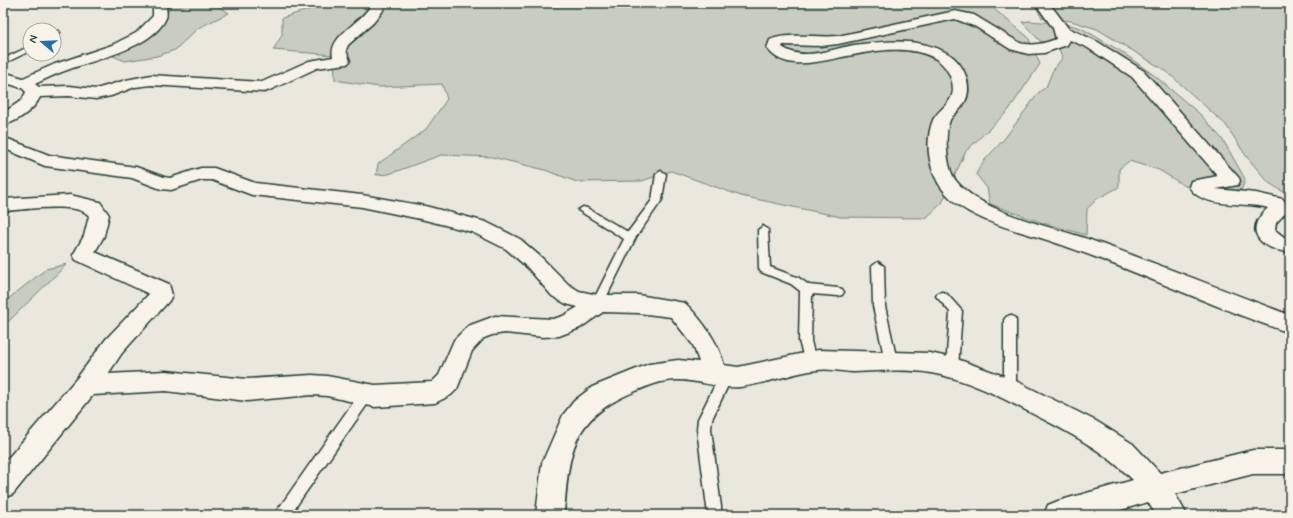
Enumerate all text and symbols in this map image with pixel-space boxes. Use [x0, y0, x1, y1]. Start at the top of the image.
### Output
north arrow [22, 22, 62, 62]
text: N [26, 33, 41, 45]

